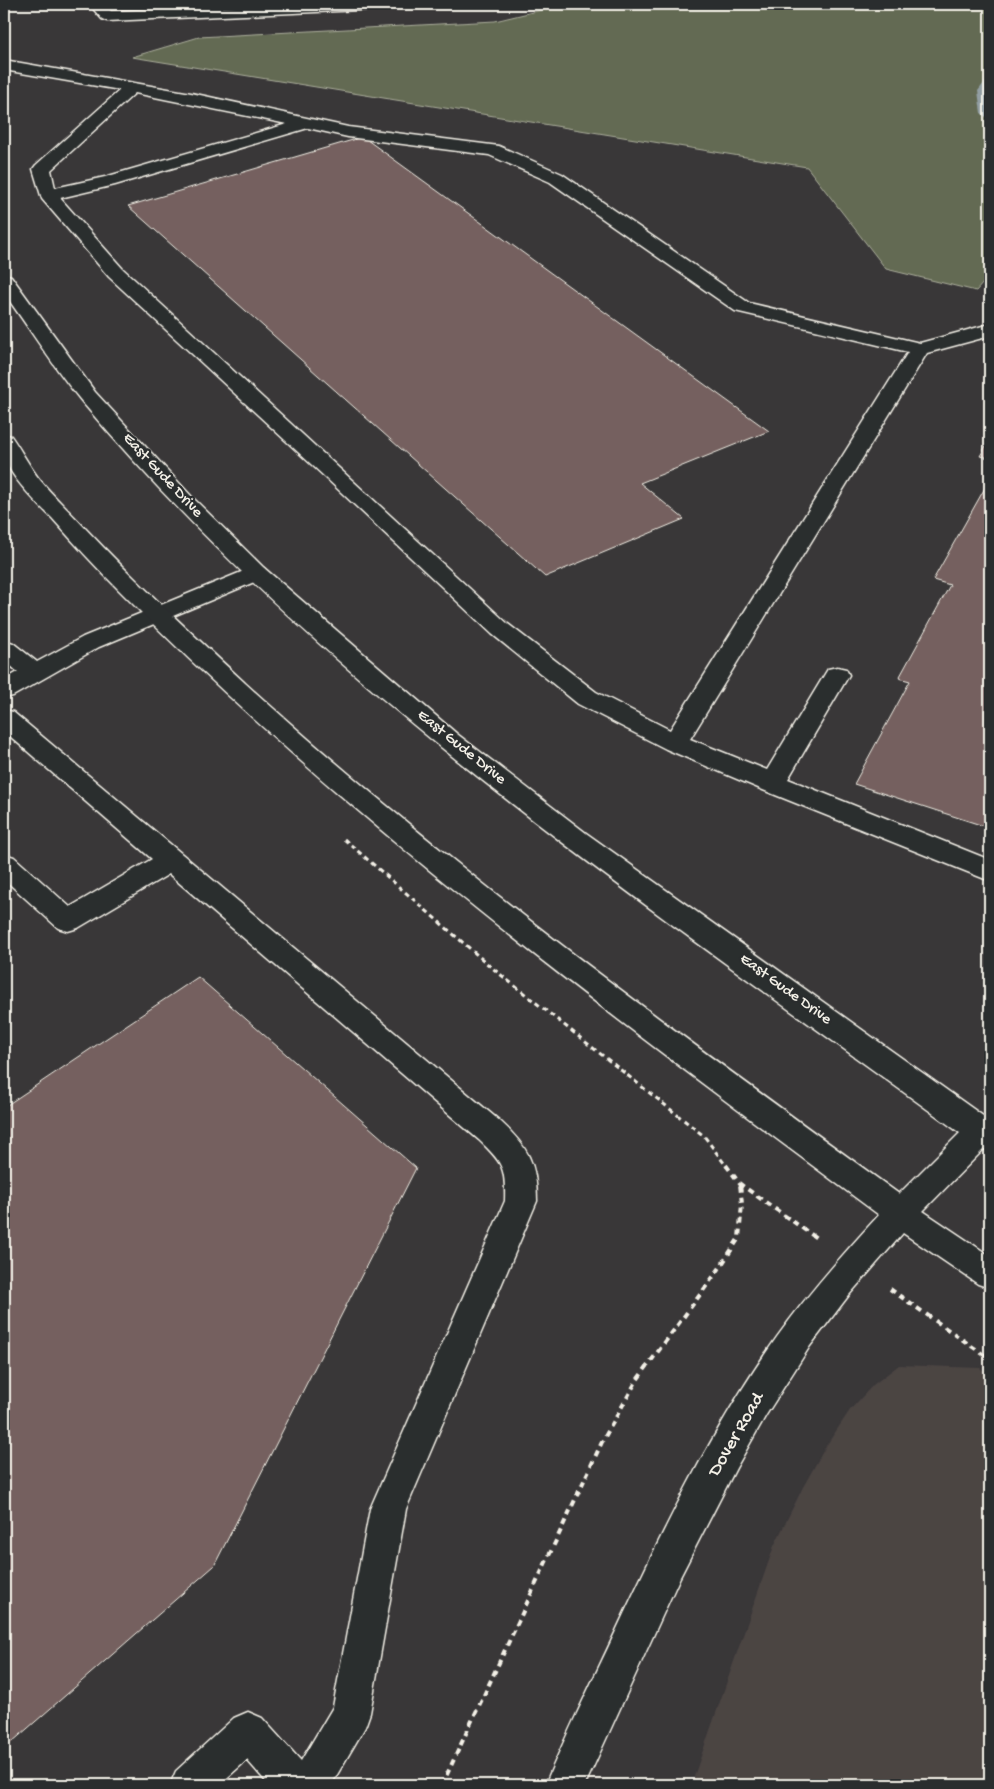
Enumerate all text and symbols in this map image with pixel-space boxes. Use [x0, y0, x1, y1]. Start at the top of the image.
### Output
street label: East Gude Drive [118, 430, 207, 523]
street label: East Gude Drive [413, 706, 510, 790]
street label: East Gude Drive [735, 950, 835, 1030]
street label: Dover Road [703, 1387, 771, 1483]

